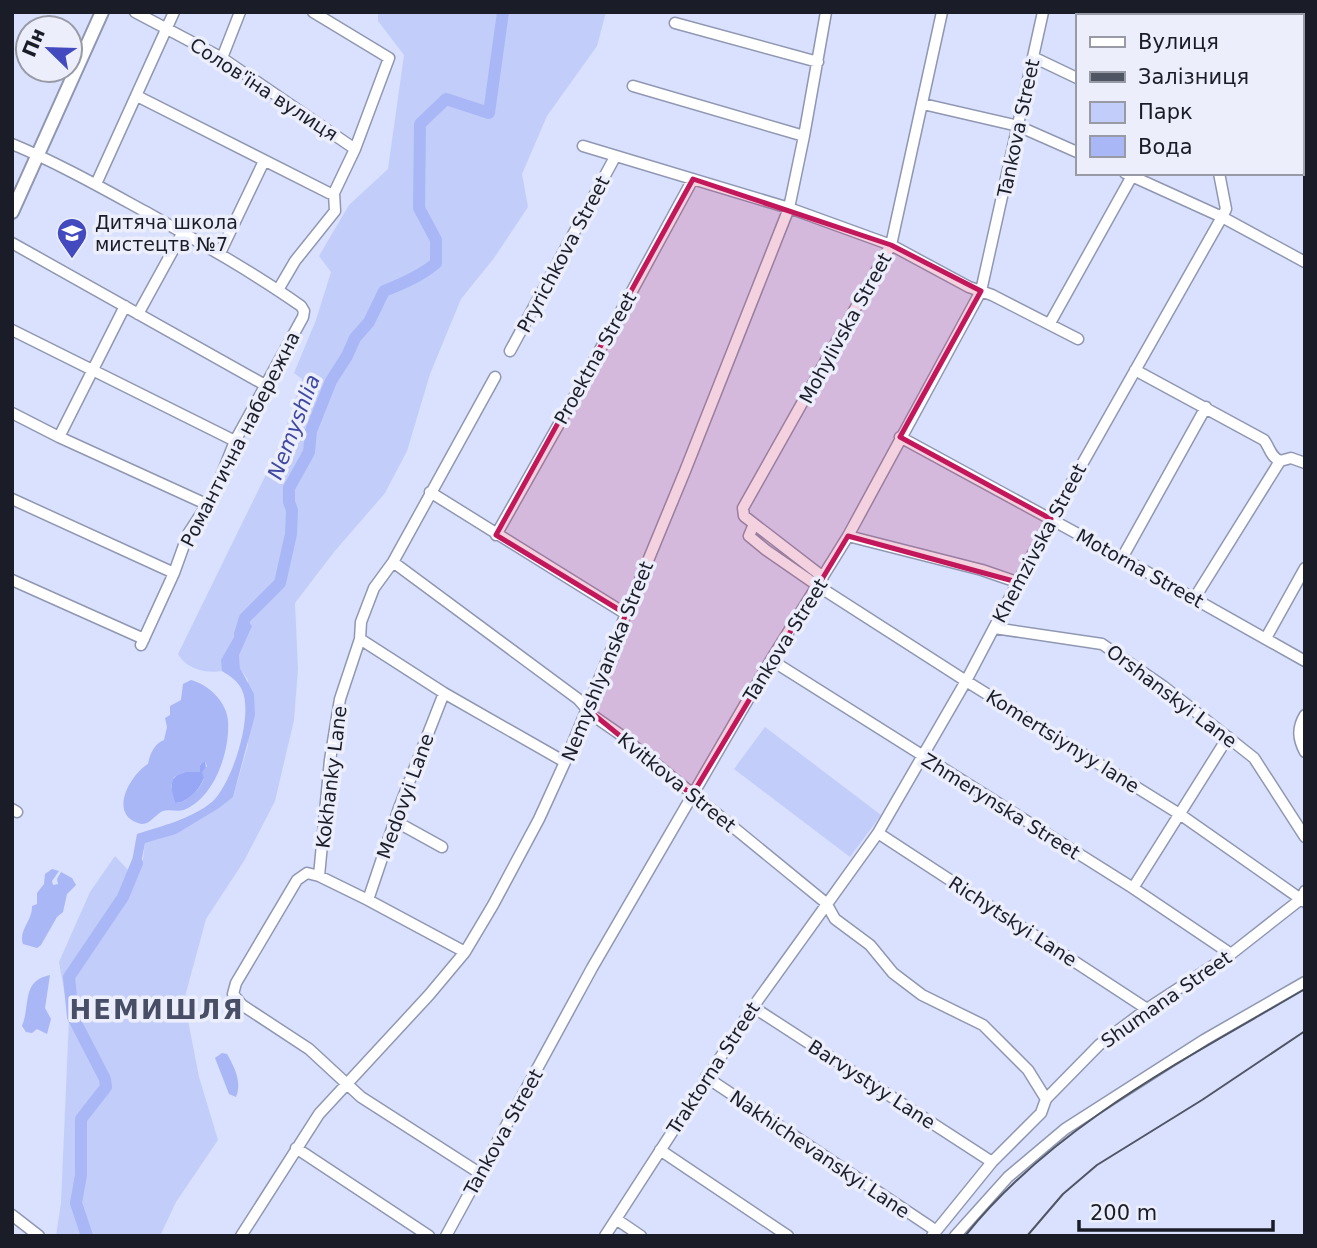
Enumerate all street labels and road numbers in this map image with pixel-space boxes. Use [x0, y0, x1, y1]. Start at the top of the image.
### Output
street label: Солов'їна вулиця [186, 33, 342, 145]
street label: Tankova Street [992, 57, 1043, 200]
street label: Pryrichkova Street [512, 172, 614, 336]
street label: Mohylivska Street [794, 249, 896, 407]
street label: Proektna Street [550, 288, 640, 428]
street label: Романтична набережна [176, 328, 304, 550]
street label: Khemzivska Street [988, 460, 1090, 626]
street label: Motorna Street [1073, 524, 1207, 612]
street label: Nemyshlyanska Street [557, 558, 657, 764]
street label: Tankova Street [738, 574, 832, 706]
street label: Orshanskyi Lane [1103, 640, 1241, 752]
street label: Komertsiynyy lane [982, 685, 1144, 797]
street label: Kokhanky Lane [311, 704, 351, 850]
street label: Kvitkova Street [614, 728, 740, 836]
street label: Medovyi Lane [372, 730, 438, 862]
street label: Zhmerynska Street [918, 748, 1084, 864]
street label: Richytskyi Lane [945, 871, 1081, 971]
street label: Shumana Street [1097, 946, 1235, 1052]
street label: Traktorna Street [661, 998, 764, 1139]
street label: Barvystyy Lane [804, 1035, 940, 1133]
street label: Tankova Street [459, 1065, 547, 1200]
street label: Nakhichevanskyi Lane [726, 1086, 914, 1222]

